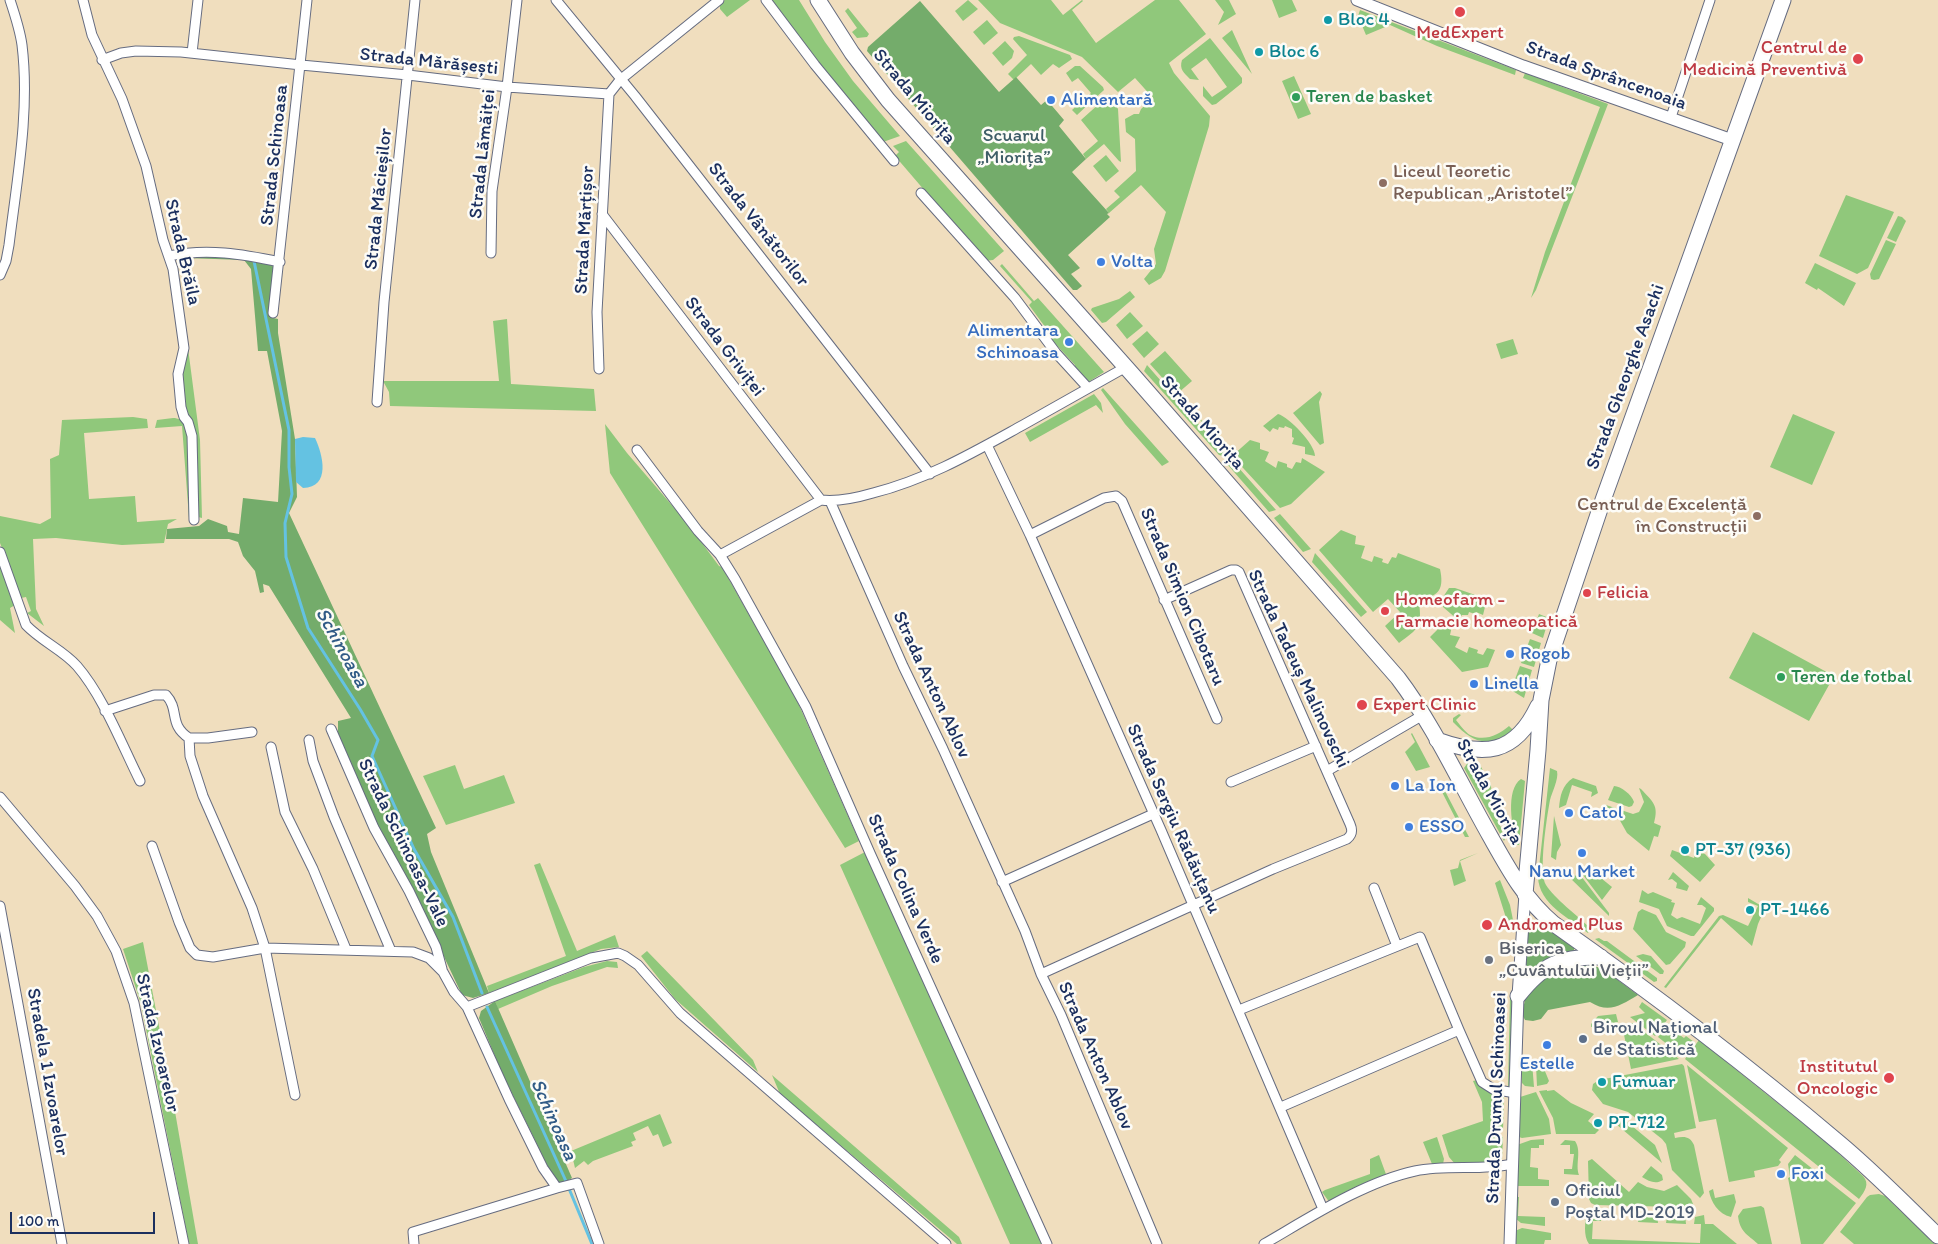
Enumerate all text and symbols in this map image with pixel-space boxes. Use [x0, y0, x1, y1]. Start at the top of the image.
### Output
marker: MedExpert [1453, 5, 1467, 19]
place label: Bloc 4 [1338, 9, 1390, 31]
marker: Bloc 4 [1322, 14, 1334, 26]
place label: MedExpert [1416, 22, 1504, 44]
street label: Strada Sprâncenoaia [1523, 36, 1689, 116]
place label: Centrul de Medicină Preventivă [1683, 37, 1847, 81]
place label: Bloc 6 [1269, 41, 1319, 63]
street label: Strada Mărășești [359, 43, 499, 81]
street label: Strada Miorița [867, 45, 961, 149]
marker: Bloc 6 [1253, 46, 1265, 58]
marker: Centrul de Medicină Preventivă [1851, 52, 1865, 66]
street label: Strada Schinoasa [256, 83, 294, 227]
place label: Teren de basket [1306, 86, 1433, 108]
street label: Strada Lămăiței [465, 88, 501, 220]
place label: Alimentară [1061, 89, 1153, 111]
marker: Teren de basket [1290, 91, 1302, 103]
marker: Alimentară [1045, 94, 1057, 106]
park label: Scuarul „Miorița” [978, 125, 1050, 169]
street label: Strada Măcieșilor [360, 127, 398, 271]
street label: Strada Vânătorilor [702, 158, 814, 292]
place label: Liceul Teoretic Republican „Aristotel” [1393, 161, 1573, 205]
street label: Strada Mărțișor [570, 165, 600, 295]
marker: Liceul Teoretic Republican „Aristotel” [1377, 177, 1389, 189]
street label: Strada Brăila [159, 197, 205, 307]
place label: Volta [1111, 251, 1153, 273]
marker: Volta [1095, 256, 1107, 268]
street label: Strada Gheorghe Asachi [1582, 281, 1670, 473]
street label: Strada Griviței [679, 293, 769, 401]
place label: Alimentara Schinoasa [967, 320, 1059, 364]
marker: Alimentara Schinoasa [1063, 336, 1075, 348]
street label: Strada Miorița [1155, 371, 1249, 475]
place label: Centrul de Excelență în Construcții [1577, 494, 1747, 538]
street label: Strada Simion Cibotaru [1134, 505, 1230, 689]
marker: Centrul de Excelență în Construcții [1751, 510, 1763, 522]
street label: Strada Tadeuș Malinovschi [1242, 566, 1354, 772]
place label: Felicia [1597, 582, 1649, 604]
marker: Felicia [1581, 587, 1593, 599]
place label: Homeofarm - Farmacie homeopatică [1395, 589, 1578, 633]
water label: Schinoasa [309, 604, 373, 692]
marker: Homeofarm - Farmacie homeopatică [1379, 605, 1391, 617]
street label: Strada Anton Ablov [887, 608, 975, 762]
place label: Rogob [1520, 643, 1570, 665]
marker: Rogob [1504, 648, 1516, 660]
place label: Teren de fotbal [1791, 666, 1912, 688]
marker: Teren de fotbal [1775, 671, 1787, 683]
place label: Linella [1484, 673, 1539, 695]
marker: Linella [1468, 678, 1480, 690]
place label: Expert Clinic [1373, 694, 1476, 716]
marker: Expert Clinic [1355, 698, 1369, 712]
street label: Strada Sergiu Rădăuțanu [1121, 721, 1225, 917]
street label: Strada Miorița [1450, 735, 1528, 849]
street label: Strada Schinoasa-Vale [352, 755, 454, 931]
place label: La Ion [1405, 775, 1456, 797]
marker: La Ion [1389, 780, 1401, 792]
place label: Catol [1579, 802, 1623, 824]
marker: Catol [1563, 807, 1575, 819]
street label: Strada Colina Verde [862, 811, 948, 967]
place label: ESSO [1419, 816, 1465, 838]
marker: ESSO [1403, 821, 1415, 833]
place label: PT-37 (936) [1695, 839, 1791, 861]
marker: PT-37 (936) [1679, 844, 1691, 856]
marker: Nanu Market [1576, 847, 1588, 859]
place label: Nanu Market [1529, 861, 1635, 883]
place label: PT-1466 [1760, 899, 1829, 921]
marker: PT-1466 [1744, 904, 1756, 916]
place label: Andromed Plus [1498, 914, 1623, 936]
marker: Andromed Plus [1480, 918, 1494, 932]
place label: Biserica „Cuvântului Vieții” [1499, 938, 1649, 982]
marker: Biserica „Cuvântului Vieții” [1483, 954, 1495, 966]
street label: Strada Izvoarelor [130, 971, 184, 1115]
street label: Strada Anton Ablov [1052, 978, 1138, 1134]
street label: Stradela 1 Izvoarelor [21, 987, 73, 1157]
street label: Strada Drumul Schinoasei [1482, 992, 1512, 1204]
place label: Biroul Național de Statistică [1593, 1017, 1718, 1061]
marker: Biroul Național de Statistică [1577, 1033, 1589, 1045]
marker: Estelle [1541, 1039, 1553, 1051]
place label: Estelle [1520, 1053, 1574, 1075]
place label: Institutul Oncologic [1797, 1056, 1878, 1100]
place label: Fumuar [1612, 1071, 1675, 1093]
marker: Institutul Oncologic [1882, 1071, 1896, 1085]
water label: Schinoasa [524, 1075, 582, 1165]
marker: Fumuar [1596, 1076, 1608, 1088]
place label: PT-712 [1608, 1112, 1665, 1134]
marker: PT-712 [1592, 1117, 1604, 1129]
place label: Foxi [1791, 1163, 1824, 1185]
marker: Foxi [1775, 1168, 1787, 1180]
place label: Oficiul Poștal MD-2019 [1565, 1180, 1695, 1224]
marker: Oficiul Poștal MD-2019 [1549, 1196, 1561, 1208]
scale bar [12, 1202, 158, 1234]
text: 100 m [18, 1212, 59, 1230]

